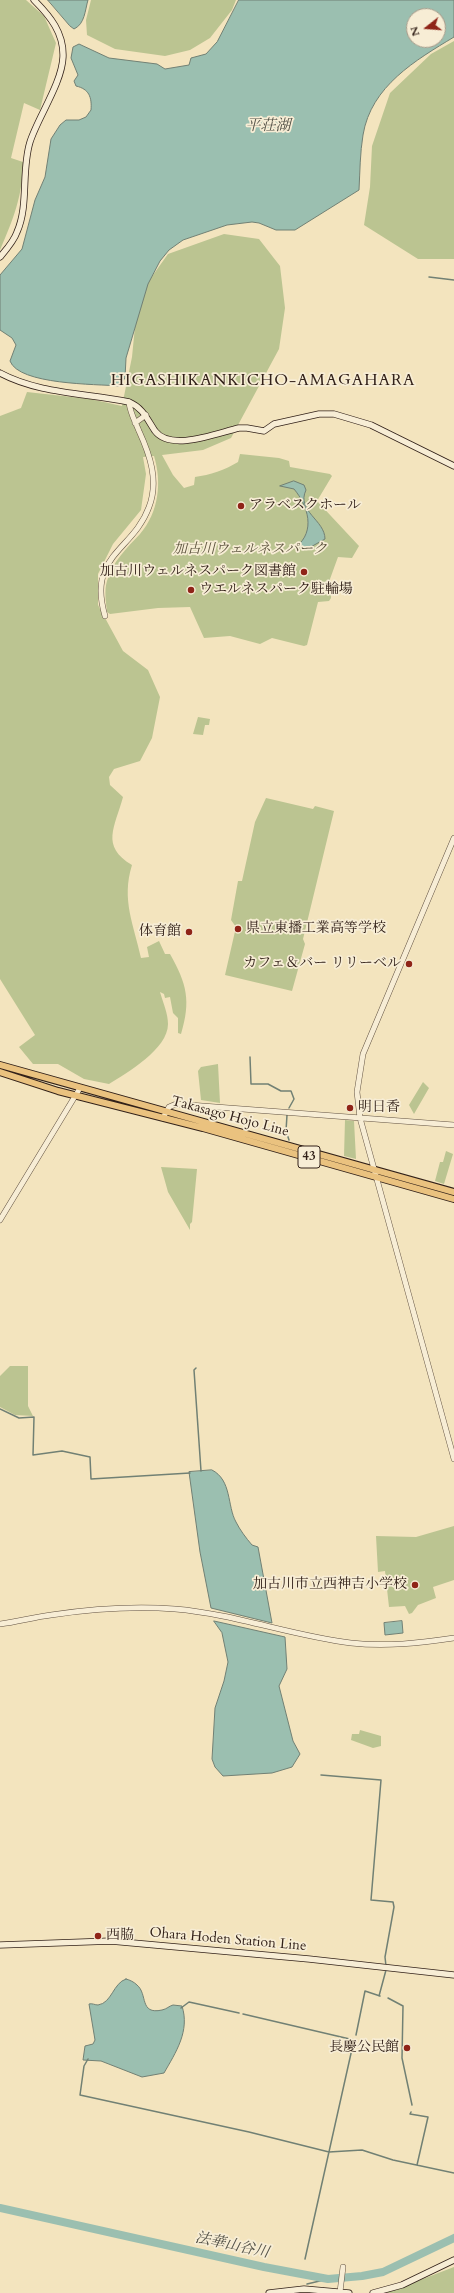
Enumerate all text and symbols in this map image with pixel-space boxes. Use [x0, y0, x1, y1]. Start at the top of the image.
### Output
north arrow [406, 8, 446, 48]
text: N [406, 25, 424, 38]
water label: 平荘湖 [246, 118, 290, 136]
district label: HIGASHIKANKICHO-AMAGAHARA [111, 371, 415, 391]
place label: アラベスクホール [249, 498, 361, 514]
marker: アラベスクホール [236, 501, 246, 511]
park label: 加古川ウェルネスパーク [173, 542, 327, 558]
place label: 加古川ウェルネスパーク図書館 [100, 564, 296, 580]
marker: 加古川ウェルネスパーク図書館 [299, 567, 309, 577]
place label: ウエルネスパーク駐輪場 [199, 582, 353, 598]
marker: ウエルネスパーク駐輪場 [186, 585, 196, 595]
place label: 県立東播工業高等学校 [246, 921, 386, 937]
place label: 体育館 [139, 924, 181, 940]
marker: 県立東播工業高等学校 [233, 924, 243, 934]
marker: 体育館 [184, 927, 194, 937]
place label: カフェ＆バー リリーベル [243, 956, 401, 972]
marker: カフェ＆バー リリーベル [404, 959, 414, 969]
street label: Takasago Hojo Line [169, 1093, 291, 1141]
place label: 明日香 [358, 1100, 400, 1116]
marker: 明日香 [345, 1103, 355, 1113]
road number: 43 [298, 1146, 320, 1168]
place label: 加古川市立西神吉小学校 [253, 1577, 407, 1593]
marker: 加古川市立西神吉小学校 [410, 1580, 420, 1590]
street label: Ohara Hoden Station Line [149, 1925, 307, 1955]
place label: 西脇 [106, 1928, 134, 1944]
marker: 西脇 [93, 1931, 103, 1941]
place label: 長慶公民館 [329, 2040, 399, 2056]
marker: 長慶公民館 [402, 2043, 412, 2053]
water label: 法華山谷川 [193, 2229, 271, 2263]

